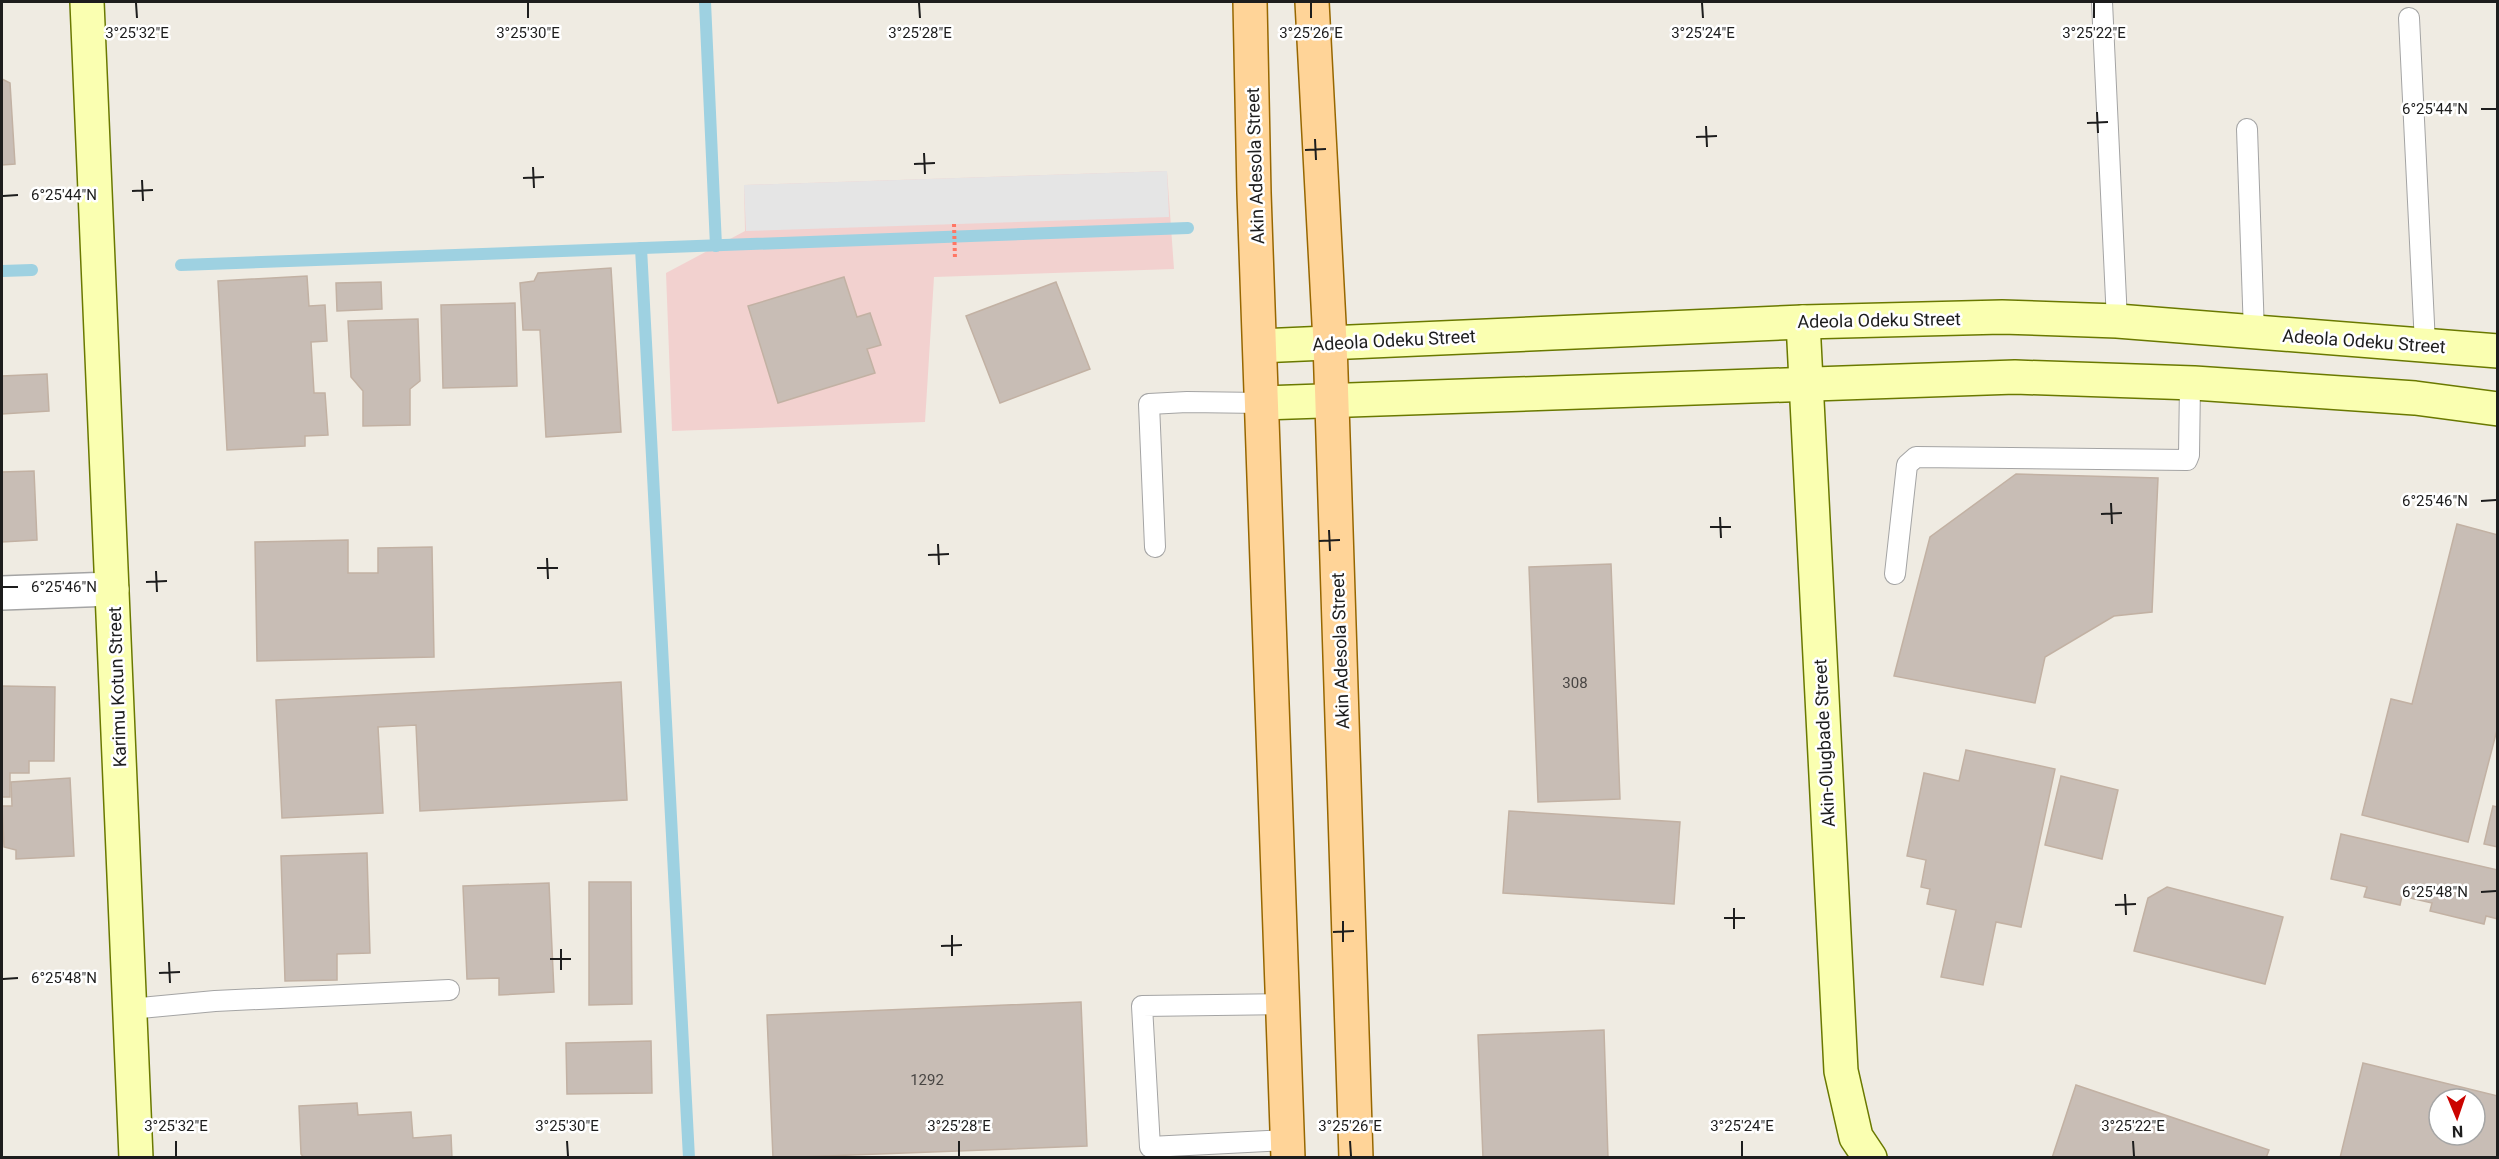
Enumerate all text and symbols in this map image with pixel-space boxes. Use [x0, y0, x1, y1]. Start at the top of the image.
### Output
text: 3°25'32"E [105, 24, 169, 42]
text: 3°25'30"E [496, 24, 560, 42]
text: 3°25'28"E [888, 24, 952, 42]
text: 3°25'26"E [1279, 24, 1343, 42]
text: 3°25'24"E [1671, 24, 1735, 42]
text: 3°25'22"E [2062, 24, 2126, 42]
street label: Akin Adesola Street [1242, 87, 1268, 245]
text: 6°25'44"N [2402, 100, 2468, 118]
text: 6°25'44"N [31, 186, 97, 204]
street label: Adeola Odeku Street [1797, 308, 1961, 332]
street label: Adeola Odeku Street [1312, 325, 1476, 355]
street label: Adeola Odeku Street [2282, 325, 2446, 357]
text: 6°25'46"N [2402, 492, 2468, 510]
street label: Akin Adesola Street [1327, 572, 1353, 730]
text: 6°25'46"N [31, 578, 97, 596]
street label: Karimu Kotun Street [104, 606, 130, 768]
street label: Akin-Olugbade Street [1809, 658, 1839, 828]
house number: 308 [1562, 674, 1588, 692]
text: 6°25'48"N [2402, 883, 2468, 901]
text: 6°25'48"N [31, 969, 97, 987]
house number: 1292 [910, 1071, 944, 1089]
north arrow [2427, 1087, 2487, 1147]
text: 3°25'32"E [144, 1117, 208, 1135]
text: 3°25'30"E [535, 1117, 599, 1135]
text: 3°25'28"E [927, 1117, 991, 1135]
text: 3°25'26"E [1318, 1117, 1382, 1135]
text: 3°25'24"E [1710, 1117, 1774, 1135]
text: 3°25'22"E [2101, 1117, 2165, 1135]
text: N [2452, 1122, 2463, 1141]

